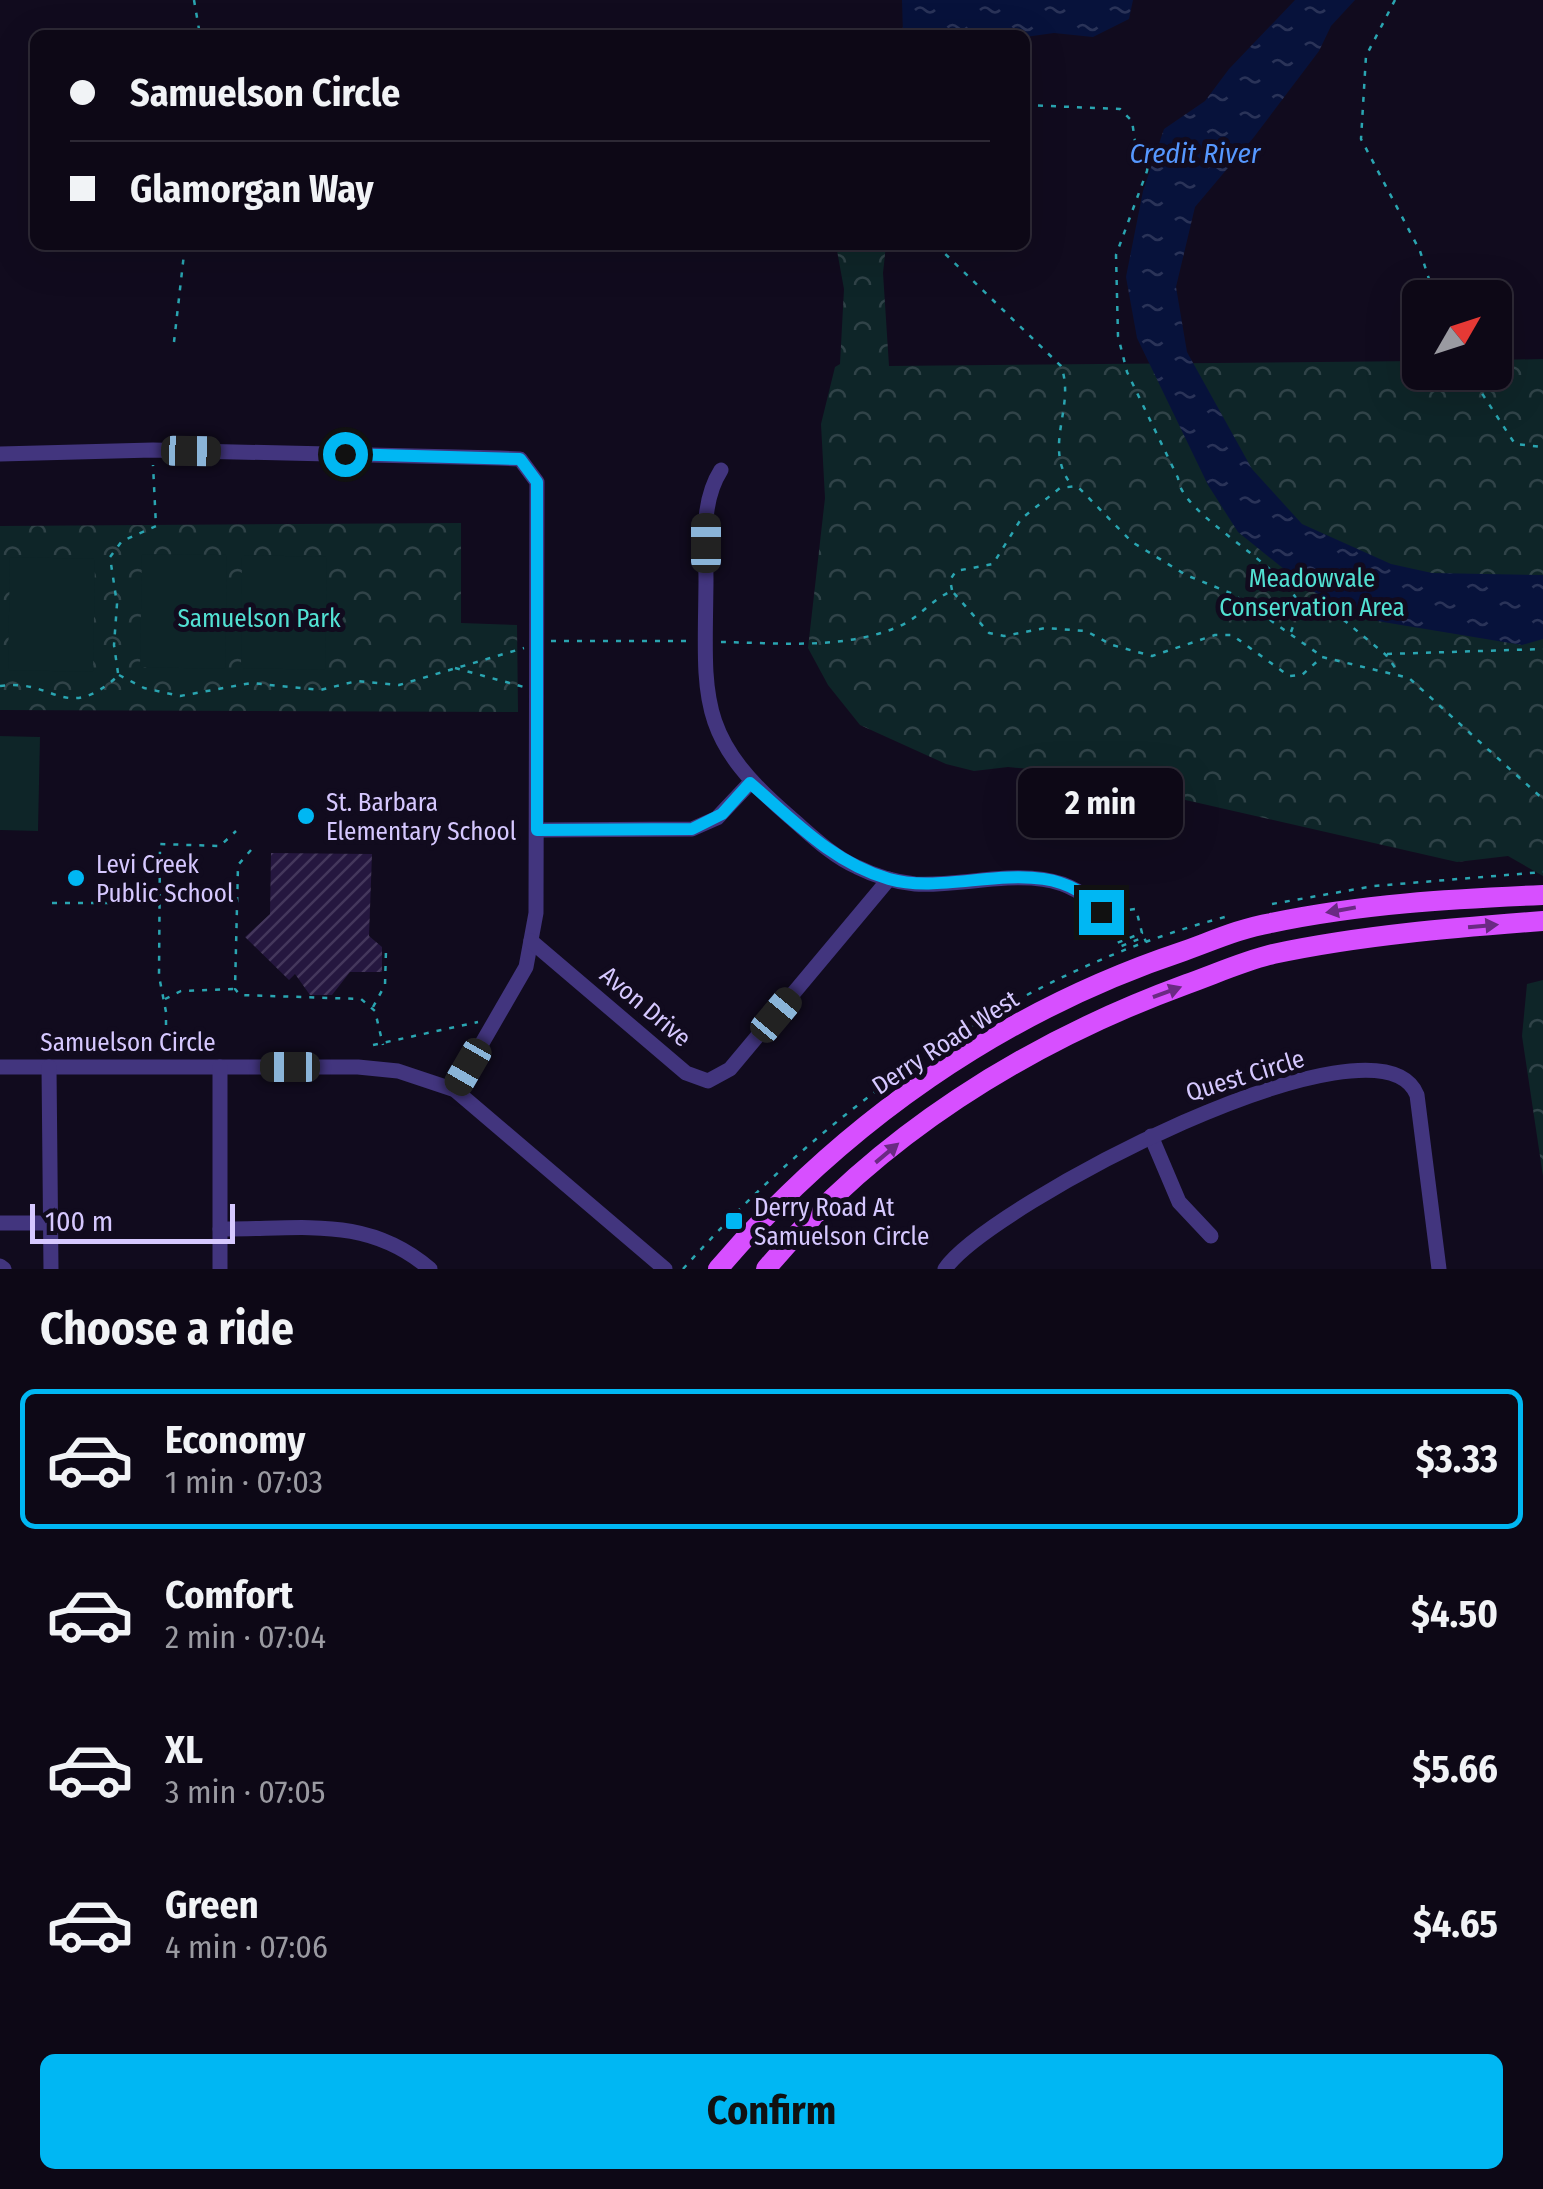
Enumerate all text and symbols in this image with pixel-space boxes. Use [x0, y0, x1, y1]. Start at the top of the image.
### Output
text: Samuelson Circle [130, 70, 400, 116]
water label: Credit River [1130, 137, 1262, 170]
text: Glamorgan Way [130, 166, 374, 212]
north arrow [1402, 280, 1512, 390]
map controls [1402, 280, 1512, 390]
route start [323, 432, 368, 477]
car [161, 435, 221, 467]
car [691, 513, 721, 573]
park label: Meadowvale Conservation Area [1219, 564, 1405, 623]
park label: Samuelson Park [177, 604, 341, 634]
callout: 2 min [1018, 767, 1184, 837]
text: 2 min [1065, 784, 1136, 822]
place label: St. Barbara Elementary School [326, 788, 517, 847]
marker: St. Barbara Elementary School [295, 805, 317, 827]
place label: Levi Creek Public School [96, 850, 234, 909]
marker: Levi Creek Public School [65, 867, 87, 889]
route end [1079, 890, 1124, 935]
one-way arrow [1325, 903, 1357, 918]
one-way arrow [1467, 917, 1499, 933]
street label: Avon Drive [594, 960, 697, 1053]
car [745, 982, 807, 1048]
street label: Derry Road West [867, 984, 1025, 1101]
one-way arrow [1152, 984, 1182, 999]
street label: Samuelson Circle [40, 1028, 216, 1058]
car [440, 1034, 496, 1100]
street label: Quest Circle [1182, 1044, 1308, 1108]
car [260, 1052, 320, 1082]
one-way arrow [874, 1143, 899, 1164]
place label: Derry Road At Samuelson Circle [754, 1193, 929, 1252]
scale bar [30, 1199, 235, 1244]
text: 100 m [45, 1205, 113, 1238]
marker: Derry Road At Samuelson Circle [723, 1210, 745, 1232]
text: Choose a ride [40, 1302, 294, 1356]
icon: car [45, 1414, 135, 1504]
text: Economy [165, 1417, 305, 1463]
text: $3.33 [1416, 1436, 1498, 1482]
text: 1 min · 07:03 [165, 1463, 323, 1501]
icon: car [45, 1569, 135, 1659]
text: Comfort [165, 1572, 293, 1618]
text: $4.50 [1411, 1591, 1498, 1637]
text: 2 min · 07:04 [165, 1618, 326, 1656]
icon: car [45, 1724, 135, 1814]
text: XL [165, 1727, 203, 1773]
text: $5.66 [1412, 1746, 1498, 1792]
text: 3 min · 07:05 [165, 1773, 326, 1811]
icon: car [45, 1879, 135, 1969]
text: Green [165, 1882, 259, 1928]
text: $4.65 [1413, 1901, 1498, 1947]
text: 4 min · 07:06 [165, 1928, 328, 1966]
button: Confirm [40, 2054, 1503, 2169]

